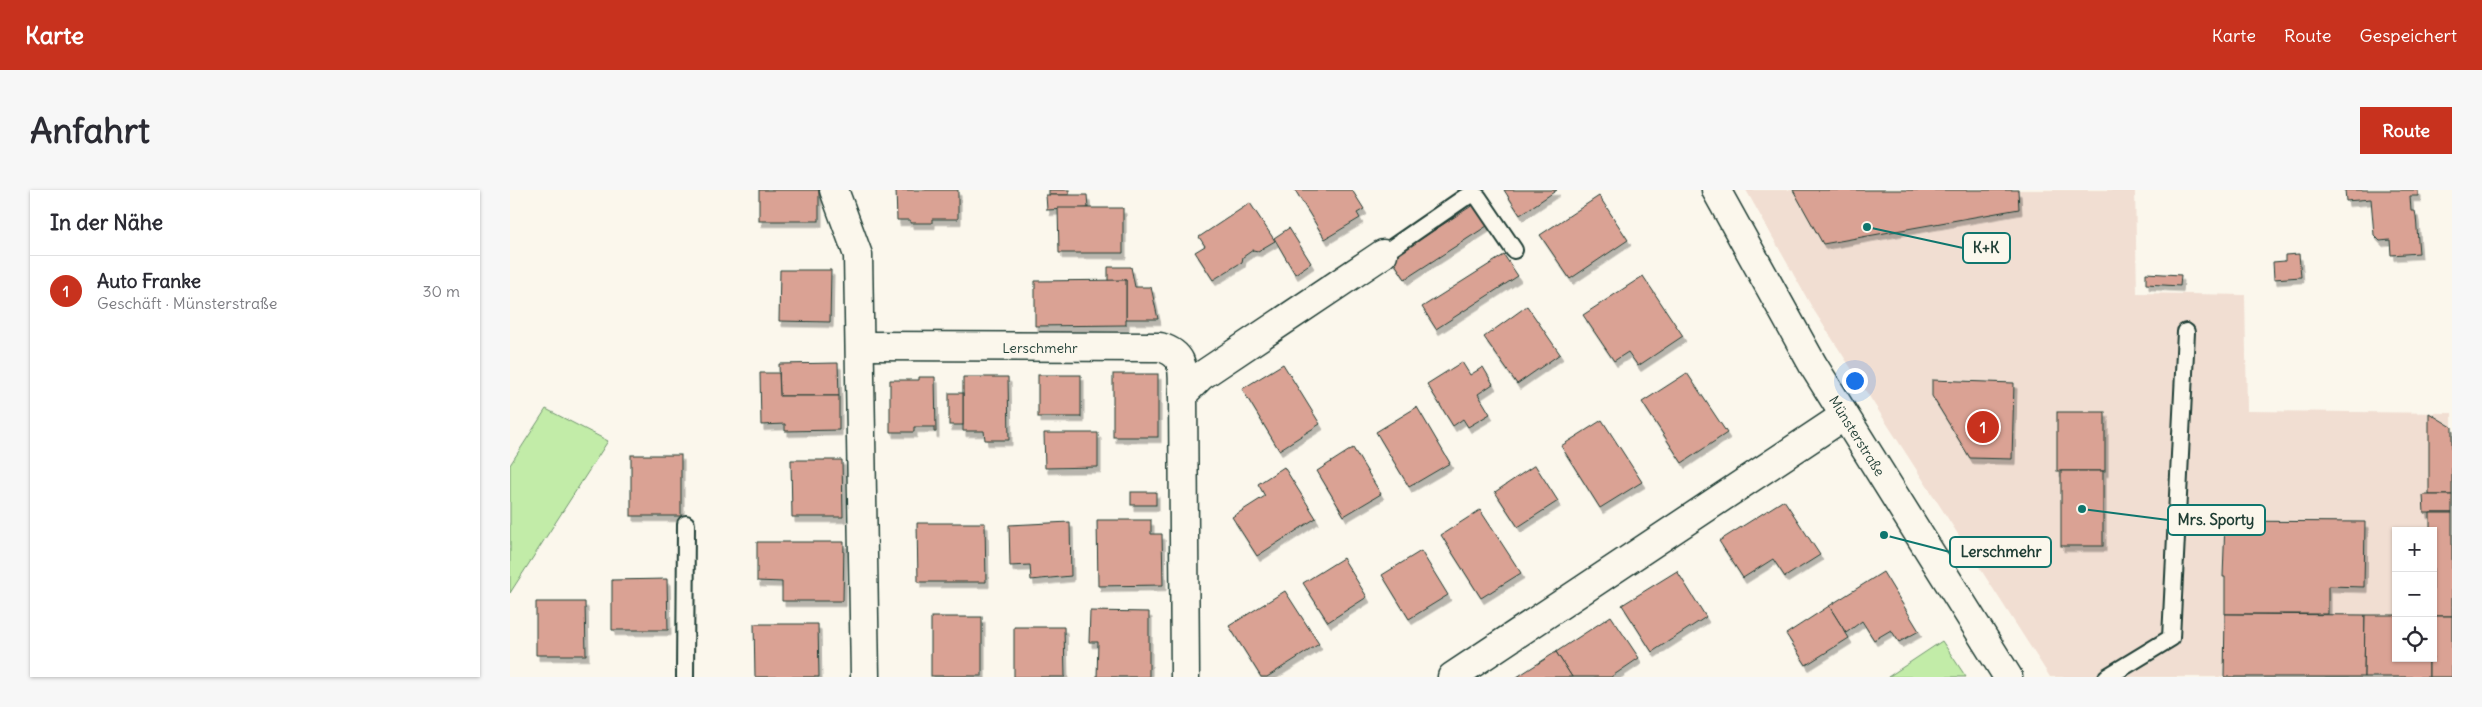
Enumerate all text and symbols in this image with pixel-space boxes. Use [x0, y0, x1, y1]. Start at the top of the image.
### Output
text: Karte [25, 20, 84, 50]
text: Karte [2212, 24, 2256, 47]
text: Route [2284, 24, 2331, 47]
text: Gespeichert [2359, 24, 2457, 47]
button: Route [2360, 107, 2452, 154]
text: Anfahrt [30, 108, 150, 152]
text: In der Nähe [50, 209, 163, 236]
callout: K+K [1963, 233, 2010, 263]
text: K+K [1973, 238, 2000, 257]
text: Auto Franke [97, 269, 201, 293]
text: 1 [63, 281, 69, 301]
text: 30 m [423, 281, 460, 301]
text: Geschäft · Münsterstraße [97, 293, 277, 313]
street label: Lerschmehr [1002, 339, 1078, 357]
your location [1842, 368, 1868, 394]
street label: Münsterstraße [1825, 392, 1889, 480]
pin: 1 [1967, 408, 1999, 446]
callout: Mrs. Sporty [2168, 505, 2265, 535]
text: Mrs. Sporty [2178, 510, 2254, 530]
map controls [2392, 527, 2437, 662]
button: + [2392, 527, 2437, 572]
callout: Lerschmehr [1950, 537, 2051, 567]
text: Lerschmehr [1960, 542, 2042, 561]
button: − [2392, 572, 2437, 617]
button: locate [2392, 617, 2437, 662]

